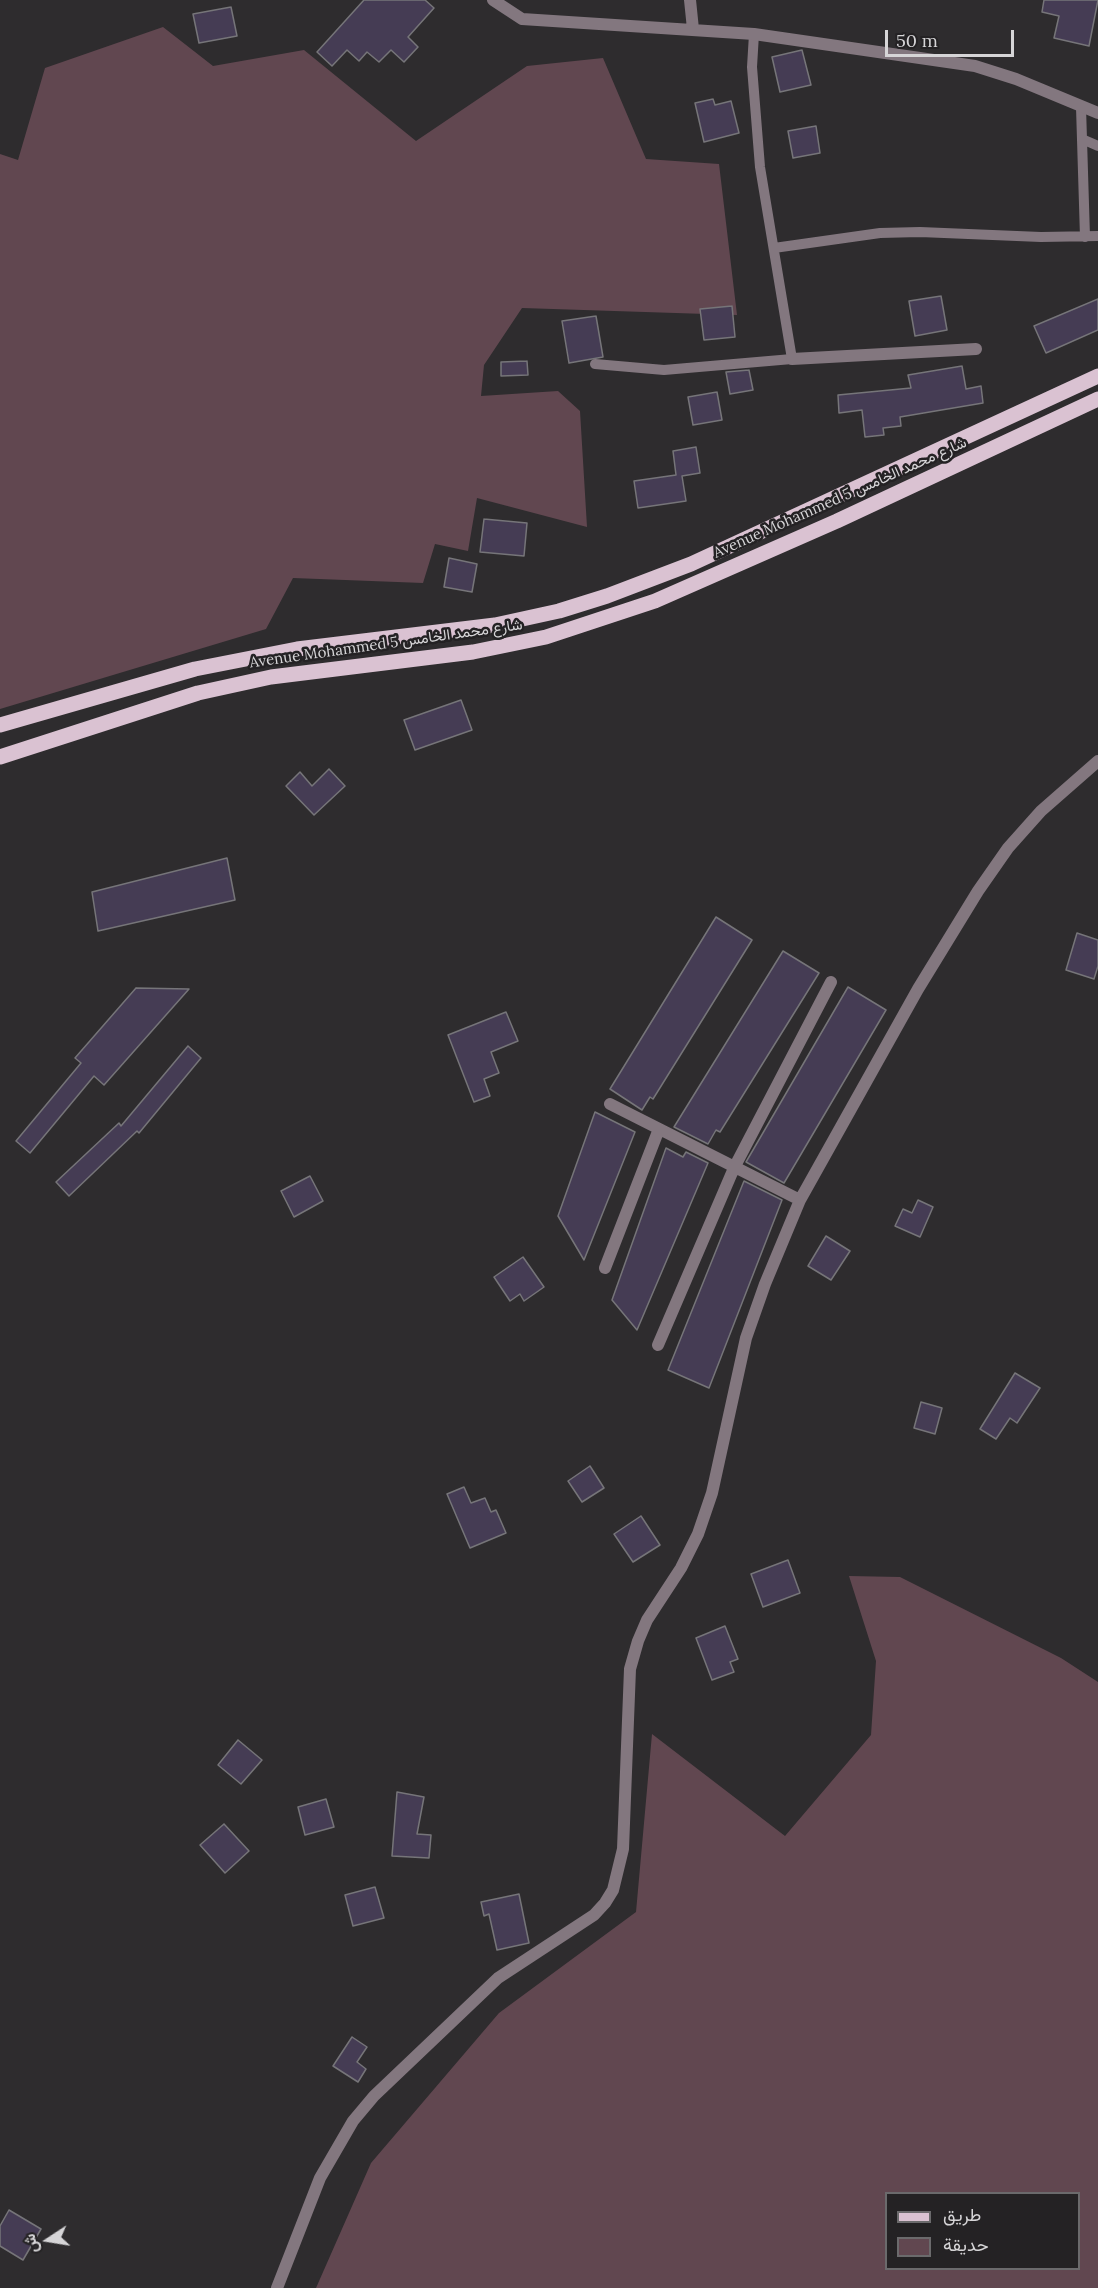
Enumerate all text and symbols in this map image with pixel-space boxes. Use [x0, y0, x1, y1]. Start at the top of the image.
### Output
scale bar [888, 18, 1017, 56]
text: 50 m [896, 29, 938, 52]
street label: Avenue Mohammed 5 شارع محمد الخامس [711, 434, 969, 562]
street label: Avenue Mohammed 5 شارع محمد الخامس [248, 616, 524, 672]
legend [885, 2192, 1080, 2270]
text: طريق [943, 2203, 981, 2226]
north arrow [18, 2210, 78, 2270]
text: ش [19, 2232, 42, 2255]
text: حديقة [943, 2233, 989, 2256]

